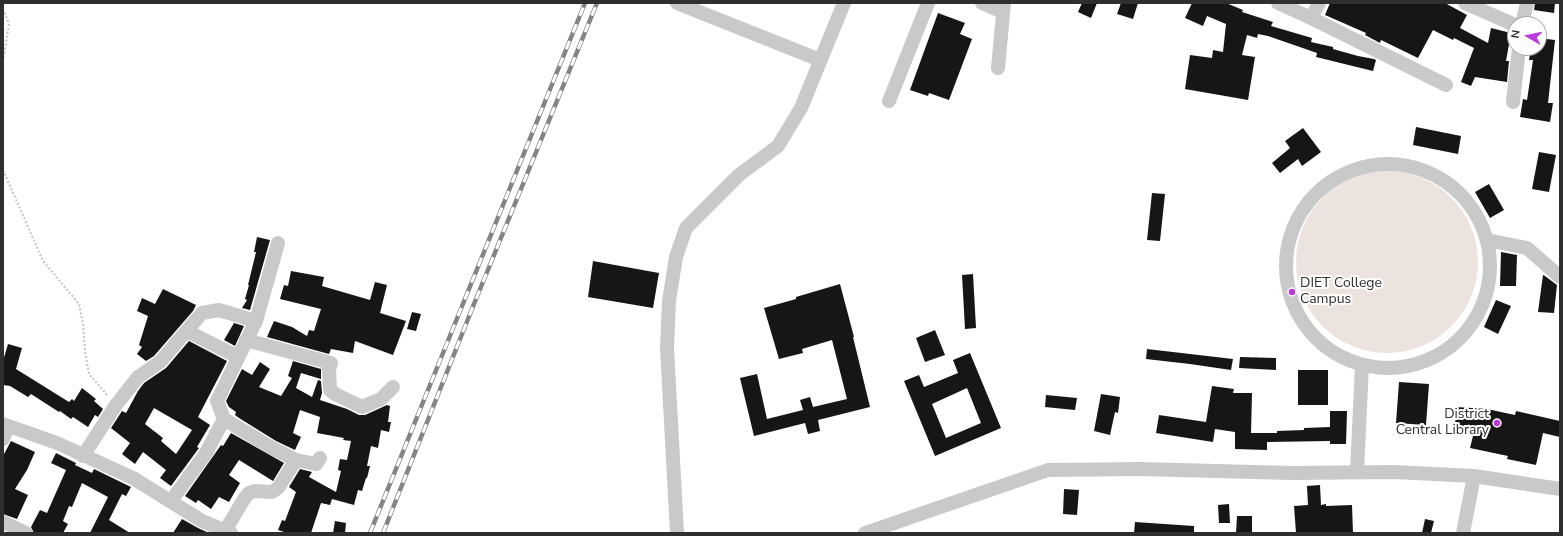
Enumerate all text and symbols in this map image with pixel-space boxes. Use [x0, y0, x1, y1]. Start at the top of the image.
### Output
north arrow [1507, 16, 1547, 56]
text: N [1508, 29, 1524, 39]
place label: DIET College Campus [1300, 276, 1382, 308]
marker: DIET College Campus [1287, 287, 1297, 297]
place label: District Central Library [1396, 407, 1489, 440]
marker: District Central Library [1492, 418, 1502, 428]

